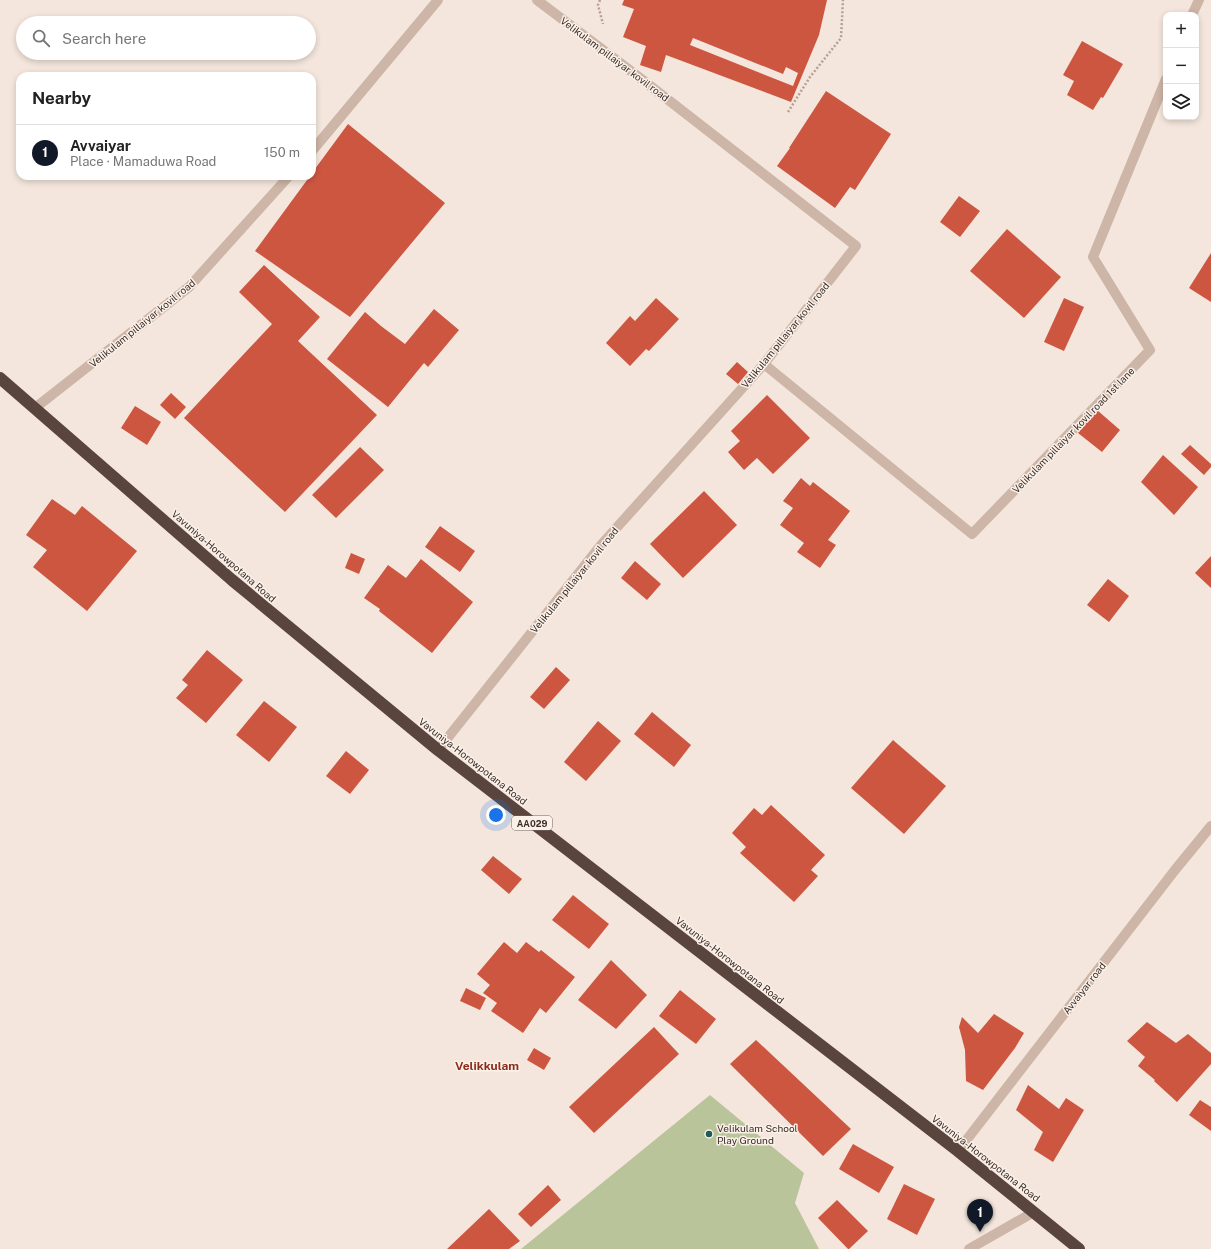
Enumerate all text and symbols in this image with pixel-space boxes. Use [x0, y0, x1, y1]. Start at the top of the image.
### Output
map controls [1163, 12, 1199, 120]
button: + [1163, 12, 1199, 48]
street label: Velikulam pillaiyar kovil road [558, 14, 672, 104]
search box [16, 16, 316, 60]
icon: search [30, 27, 52, 49]
text: Search here [62, 30, 146, 47]
button: − [1163, 48, 1199, 84]
button: layers [1163, 84, 1199, 120]
text: Nearby [32, 88, 91, 108]
text: Avvaiyar [70, 137, 131, 154]
text: 1 [42, 145, 48, 160]
text: 150 m [264, 145, 300, 160]
text: Place · Mamaduwa Road [70, 154, 216, 169]
street label: Velikulam pillaiyar kovil road [87, 277, 197, 369]
street label: Velikulam pillaiyar kovil road [739, 280, 831, 390]
street label: Velikulam pillaiyar kovil road 1st lane [1009, 364, 1137, 495]
street label: Vavuniya-Horowpotana Road [170, 508, 279, 604]
street label: Velikulam pillaiyar kovil road [528, 525, 620, 635]
street label: Vavuniya-Horowpotana Road [417, 715, 530, 807]
your location [486, 805, 506, 825]
road number: AA029 [512, 816, 552, 830]
street label: Vavuniya-Horowpotana Road [674, 914, 787, 1006]
street label: Avvaiyar road [1060, 960, 1108, 1016]
district label: Velikkulam [455, 1059, 519, 1073]
street label: Vavuniya-Horowpotana Road [930, 1112, 1043, 1204]
place label: Velikulam School Play Ground [717, 1122, 798, 1146]
marker: Velikulam School Play Ground [704, 1129, 714, 1139]
pin: 1 [967, 1199, 993, 1232]

